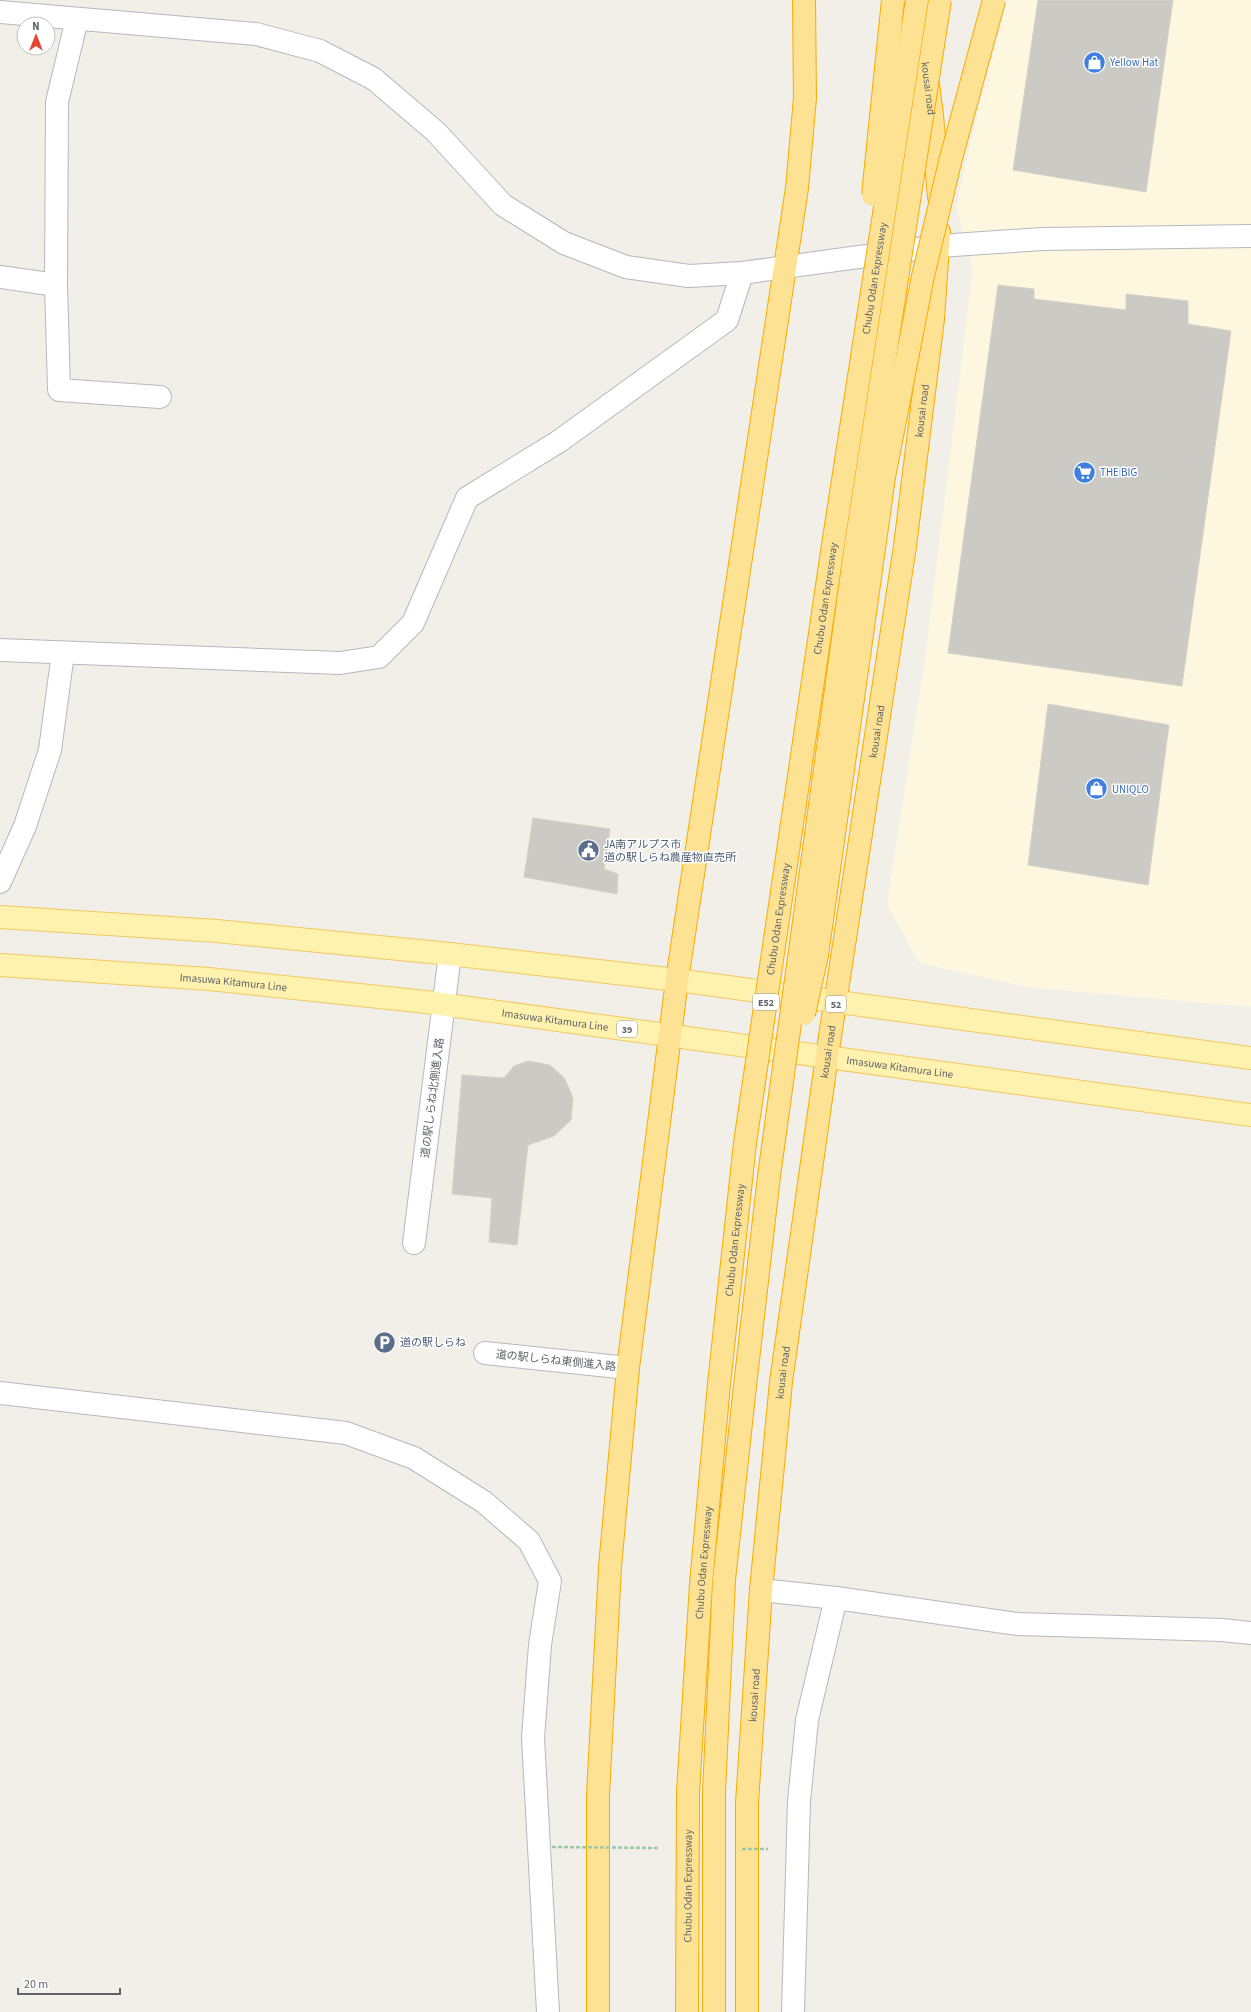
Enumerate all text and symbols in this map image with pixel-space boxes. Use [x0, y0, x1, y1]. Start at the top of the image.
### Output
north arrow [16, 16, 56, 56]
text: N [32, 19, 40, 34]
shop icon: Yellow Hat [1081, 49, 1107, 75]
place label: Yellow Hat [1109, 55, 1158, 70]
street label: kousai road [917, 61, 939, 116]
street label: Chubu Odan Expressway [859, 221, 891, 335]
street label: kousai road [911, 383, 933, 438]
supermarket icon: THE BIG [1072, 459, 1098, 485]
place label: THE BIG [1100, 465, 1137, 480]
street label: Chubu Odan Expressway [810, 542, 841, 656]
street label: kousai road [866, 704, 889, 759]
shop icon: UNIQLO [1084, 776, 1110, 802]
place label: UNIQLO [1112, 782, 1149, 797]
public building icon: JA南アルプス市 道の駅しらね農産物直売所 [575, 837, 601, 863]
place label: JA南アルプス市 道の駅しらね農産物直売所 [604, 837, 737, 865]
street label: Chubu Odan Expressway [763, 862, 794, 976]
street label: Imasuwa Kitamura Line [179, 970, 288, 995]
road number: E52 [753, 994, 779, 1010]
road number: 52 [826, 996, 846, 1012]
street label: Imasuwa Kitamura Line [501, 1005, 610, 1035]
road number: 39 [617, 1021, 637, 1037]
street label: kousai road [817, 1024, 840, 1079]
street label: 道の駅しらね北側進入路 [418, 1037, 447, 1159]
street label: Imasuwa Kitamura Line [845, 1053, 955, 1082]
street label: Chubu Odan Expressway [722, 1183, 749, 1297]
parking icon: 道の駅しらね [372, 1329, 398, 1355]
place label: 道の駅しらね [400, 1335, 466, 1350]
street label: kousai road [772, 1345, 794, 1400]
street label: 道の駅しらね東側進入路 [495, 1347, 617, 1374]
street label: Chubu Odan Expressway [692, 1506, 716, 1619]
street label: kousai road [745, 1668, 764, 1722]
street label: Chubu Odan Expressway [680, 1829, 696, 1943]
scale bar [18, 1970, 120, 1996]
text: 20 m [24, 1976, 48, 1993]

